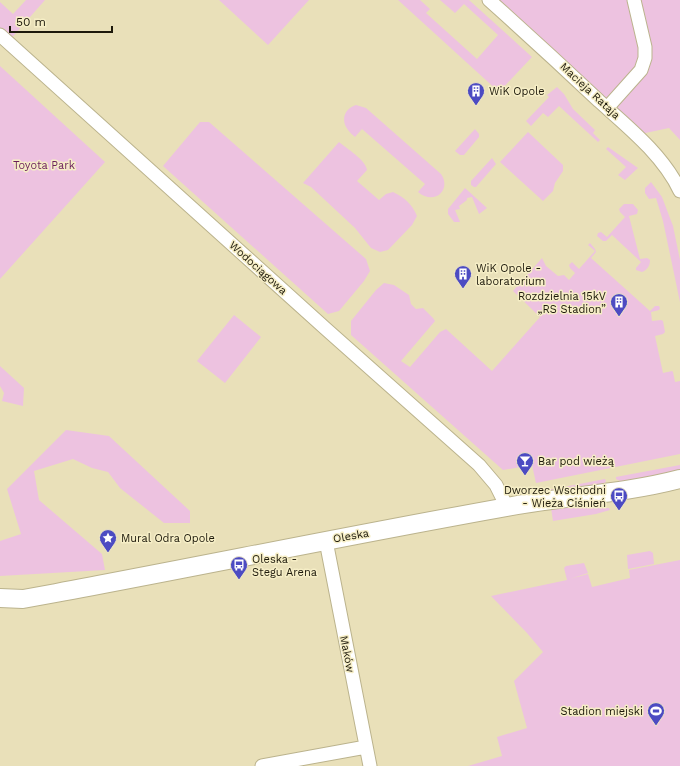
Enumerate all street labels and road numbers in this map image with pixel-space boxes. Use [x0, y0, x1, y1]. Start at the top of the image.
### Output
street label: Macieja Rataja [557, 60, 623, 122]
street label: Wodociągowa [226, 239, 290, 297]
street label: Oleska [332, 526, 370, 546]
street label: Maków [337, 634, 357, 674]

